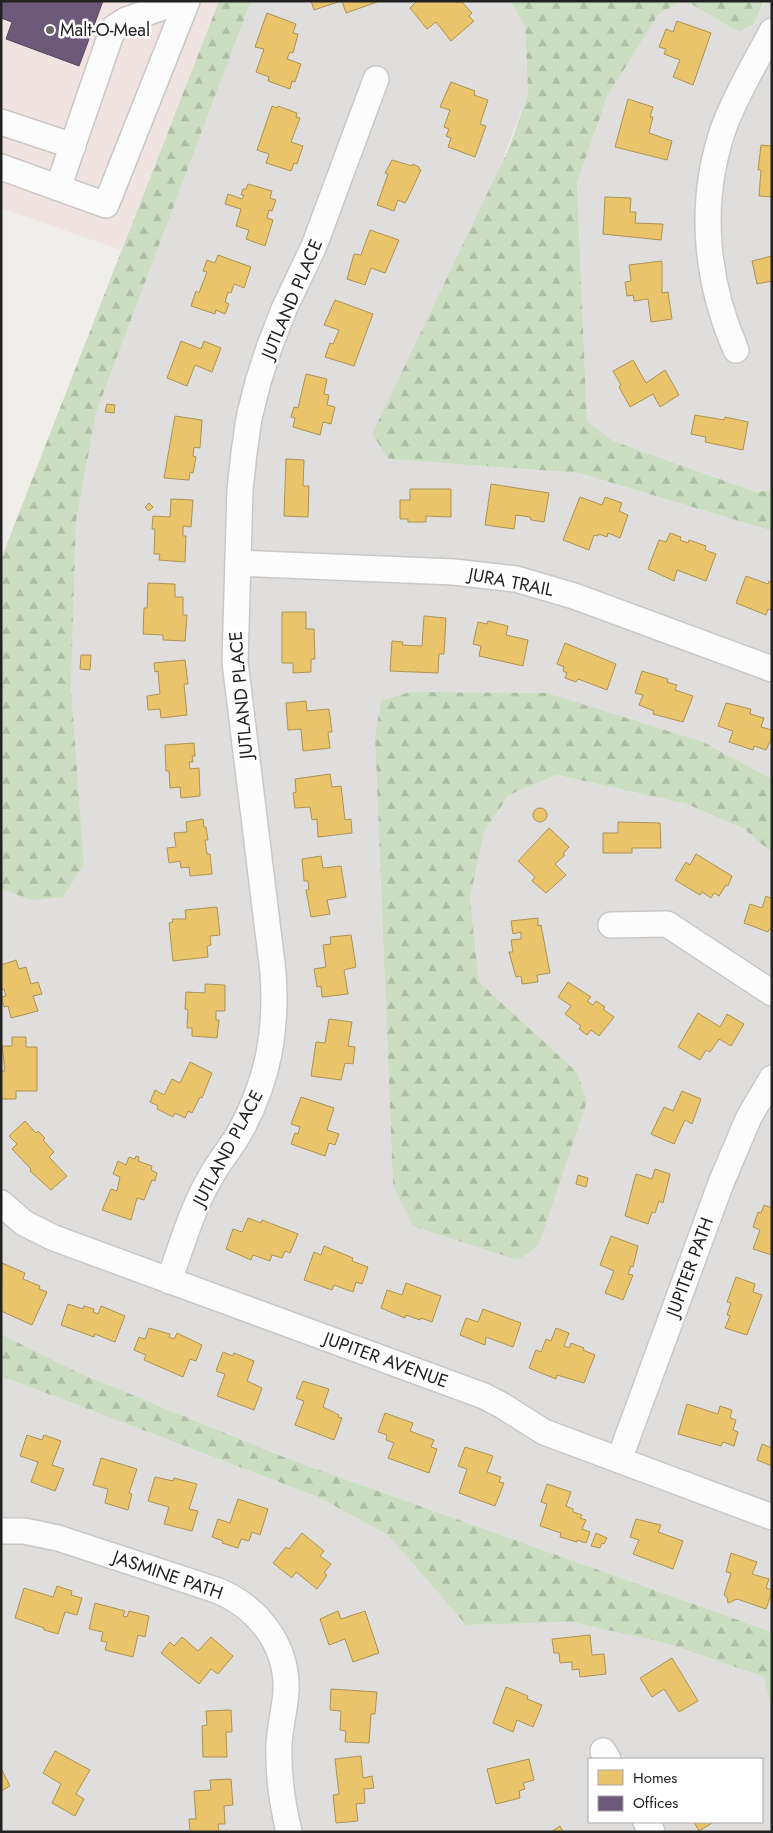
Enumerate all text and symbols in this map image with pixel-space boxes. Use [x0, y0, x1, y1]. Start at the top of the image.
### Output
place label: Malt-O-Meal [60, 17, 150, 43]
marker: Malt-O-Meal [44, 24, 56, 36]
street label: JUTLAND PLACE [254, 235, 329, 365]
street label: JURA TRAIL [464, 561, 556, 603]
street label: JUTLAND PLACE [222, 630, 260, 762]
street label: JUTLAND PLACE [185, 1085, 270, 1212]
street label: JUPITER PATH [659, 1214, 720, 1322]
street label: JUPITER AVENUE [318, 1325, 452, 1395]
street label: JASMINE PATH [108, 1543, 226, 1606]
legend [588, 1758, 763, 1823]
text: Homes [633, 1767, 677, 1789]
text: Offices [633, 1792, 678, 1814]

